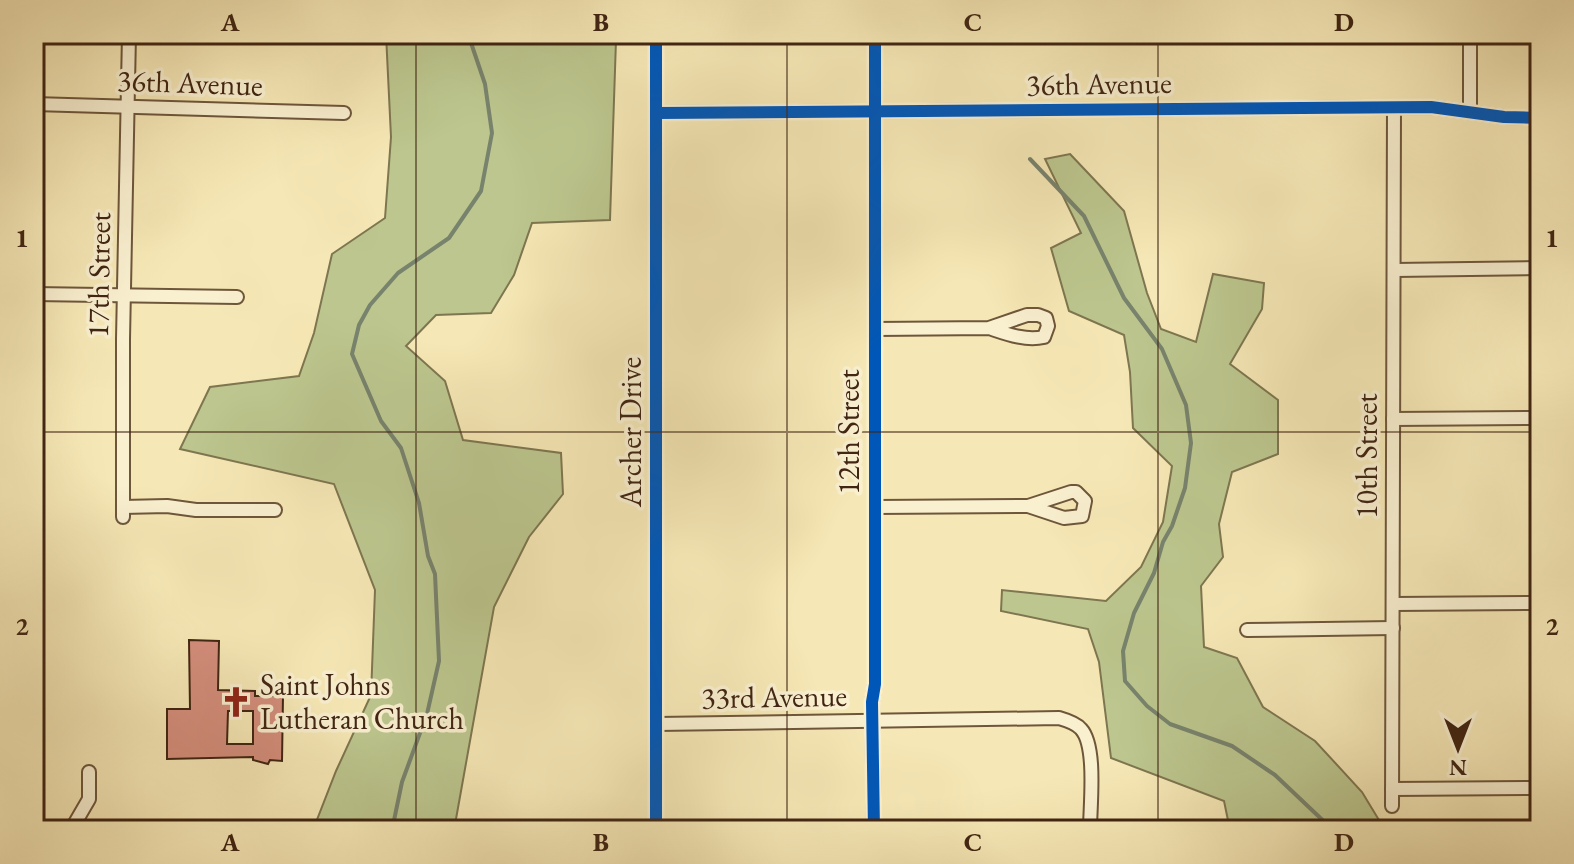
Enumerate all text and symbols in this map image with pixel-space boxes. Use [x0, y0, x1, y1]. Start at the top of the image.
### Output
text: A [220, 5, 240, 39]
text: B [593, 5, 609, 39]
text: C [964, 5, 982, 39]
text: D [1334, 5, 1354, 39]
street label: 36th Avenue [116, 60, 264, 105]
street label: 36th Avenue [1026, 63, 1172, 104]
street label: 17th Street [78, 211, 119, 338]
text: 1 [15, 221, 29, 255]
text: 1 [1545, 221, 1559, 255]
street label: Archer Drive [611, 357, 650, 508]
street label: 12th Street [829, 369, 868, 495]
street label: 10th Street [1347, 393, 1386, 519]
text: 2 [15, 609, 29, 643]
text: 2 [1545, 609, 1559, 643]
place label: Saint Johns Lutheran Church [260, 665, 464, 738]
street label: 33rd Avenue [701, 676, 847, 717]
church icon: Saint Johns Lutheran Church [219, 685, 253, 719]
north arrow [1418, 708, 1498, 788]
text: N [1449, 753, 1467, 782]
text: A [220, 825, 240, 859]
text: B [593, 825, 609, 859]
text: C [964, 825, 982, 859]
text: D [1334, 825, 1354, 859]

